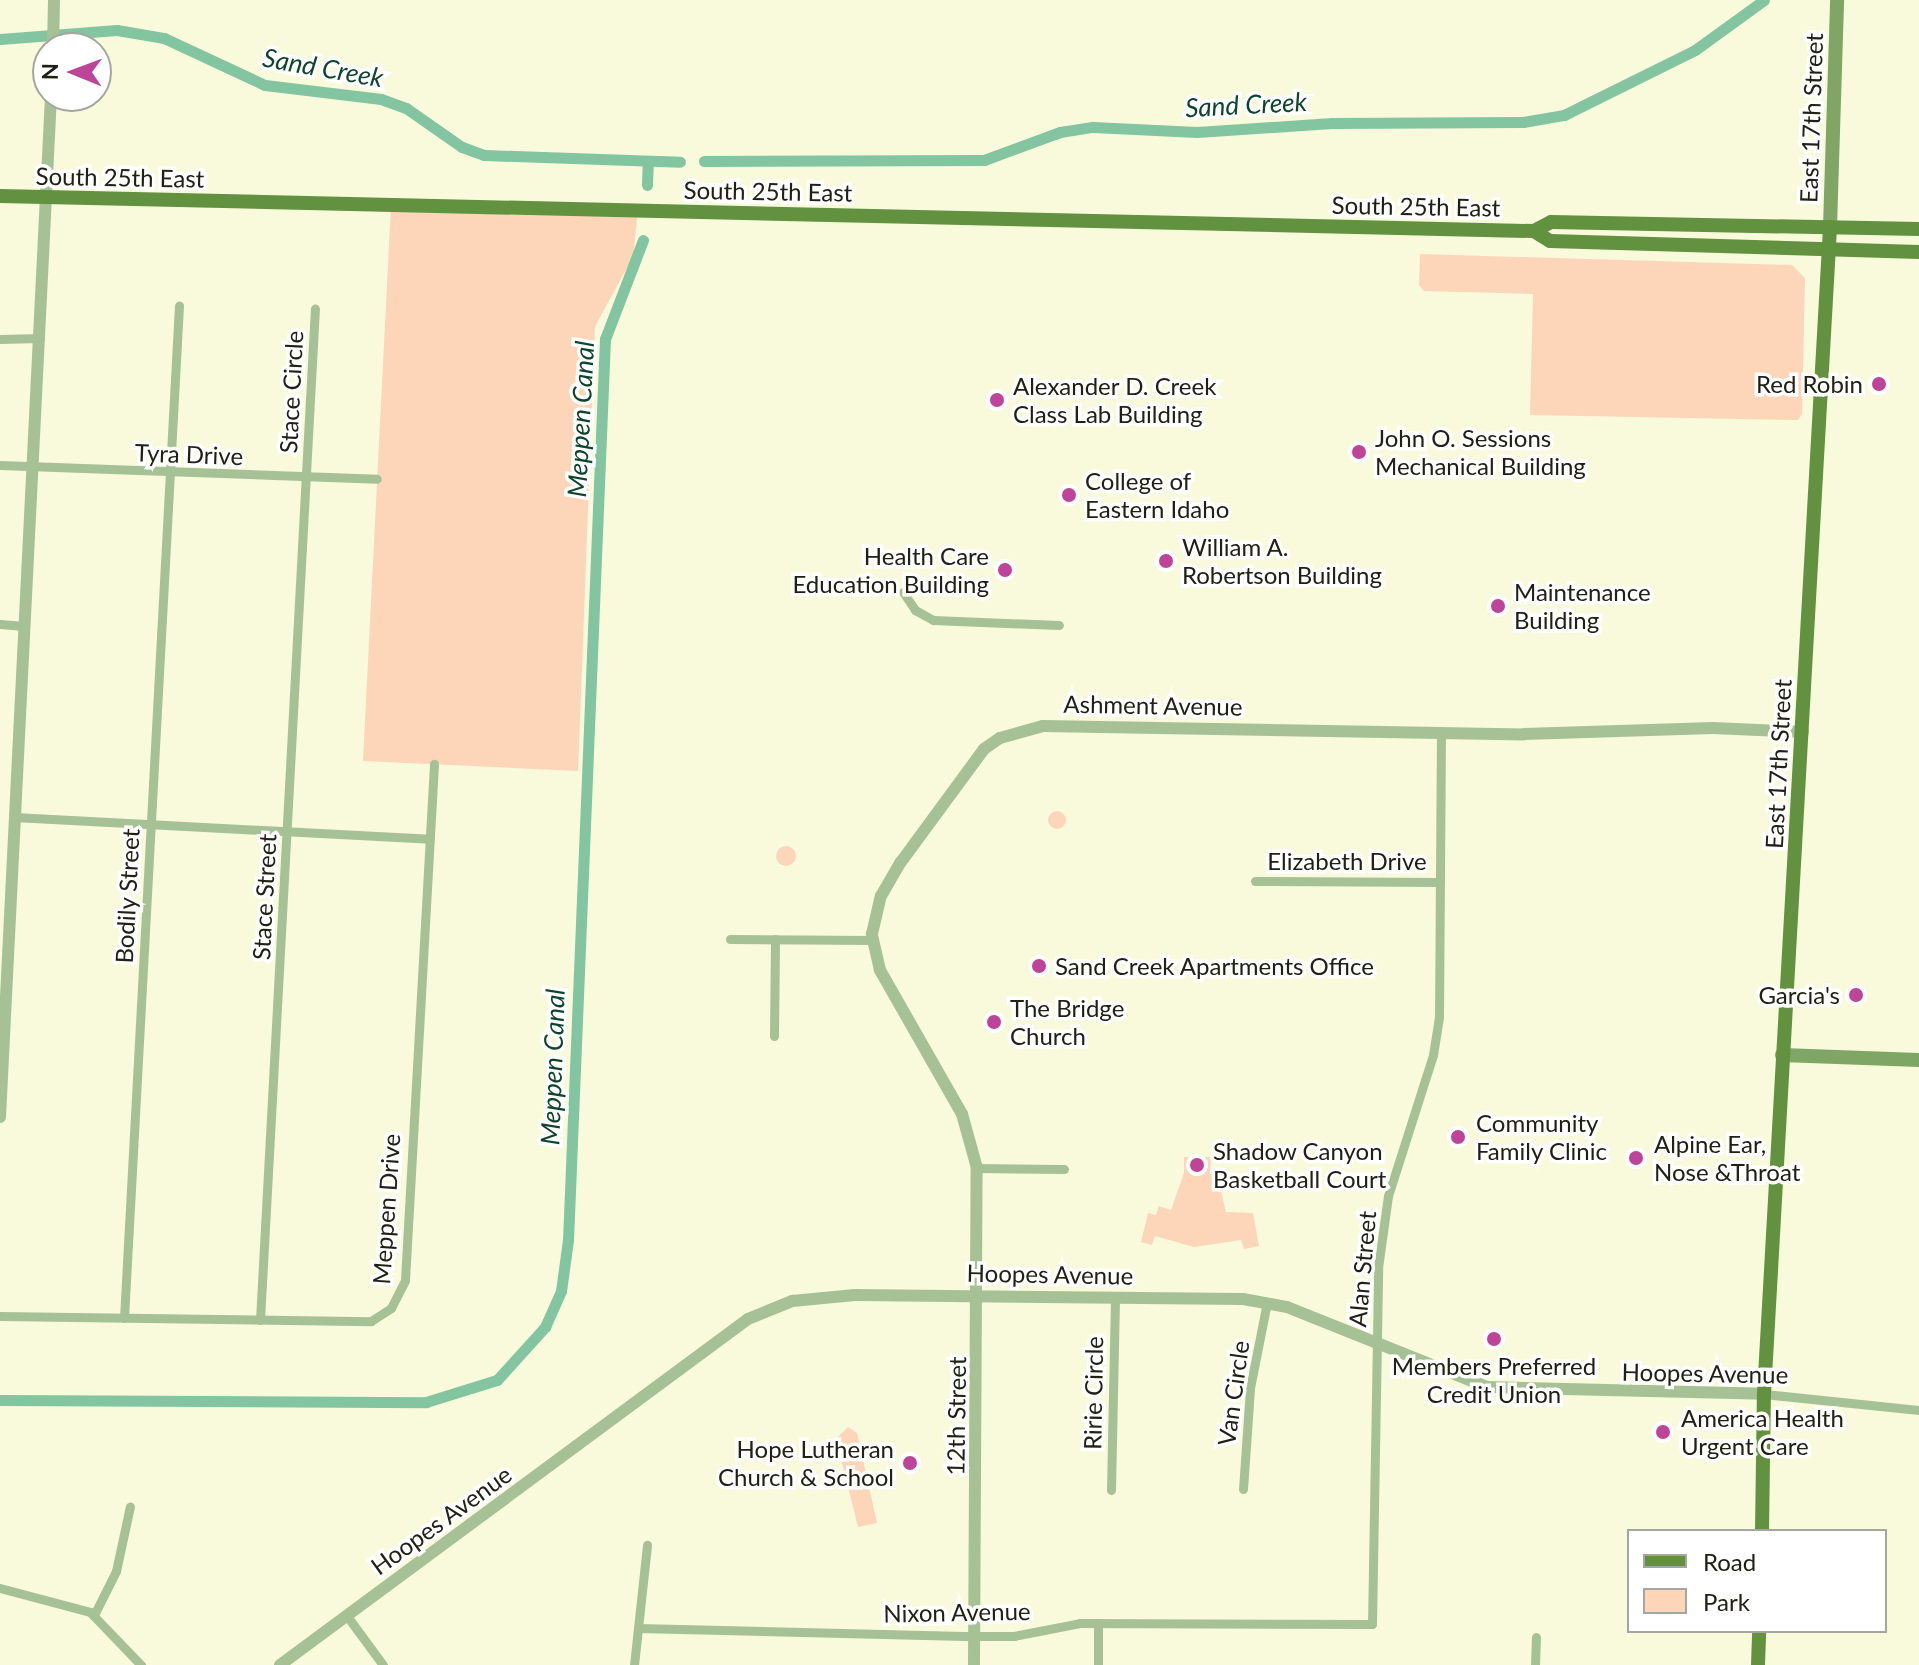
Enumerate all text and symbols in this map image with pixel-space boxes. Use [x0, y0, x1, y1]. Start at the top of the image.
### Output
north arrow [32, 32, 112, 112]
street label: East 17th Street [1794, 33, 1828, 203]
water label: Sand Creek [260, 42, 386, 94]
text: N [36, 63, 63, 80]
water label: Sand Creek [1184, 86, 1308, 124]
street label: South 25th East [35, 161, 205, 193]
street label: South 25th East [683, 175, 853, 207]
street label: South 25th East [1331, 190, 1501, 222]
street label: Stace Circle [273, 330, 309, 454]
water label: Meppen Canal [561, 340, 601, 498]
place label: Red Robin [1756, 370, 1863, 398]
place label: Alexander D. Creek Class Lab Building [1013, 372, 1217, 428]
marker: Red Robin [1870, 375, 1888, 393]
marker: Alexander D. Creek Class Lab Building [988, 391, 1006, 409]
place label: John O. Sessions Mechanical Building [1375, 424, 1586, 480]
street label: Tyra Drive [134, 438, 244, 470]
marker: John O. Sessions Mechanical Building [1350, 443, 1368, 461]
place label: College of Eastern Idaho [1085, 467, 1229, 523]
marker: College of Eastern Idaho [1060, 486, 1078, 504]
place label: William A. Robertson Building [1182, 533, 1382, 589]
place label: Health Care Education Building [793, 542, 989, 598]
marker: William A. Robertson Building [1157, 552, 1175, 570]
marker: Health Care Education Building [996, 561, 1014, 579]
place label: Maintenance Building [1514, 578, 1651, 634]
marker: Maintenance Building [1489, 597, 1507, 615]
street label: East 17th Street [1759, 678, 1797, 850]
street label: Ashment Avenue [1063, 689, 1243, 721]
street label: Bodily Street [109, 828, 145, 964]
street label: Stace Street [246, 833, 282, 961]
street label: Elizabeth Drive [1267, 847, 1427, 875]
place label: Sand Creek Apartments Office [1055, 952, 1375, 980]
marker: Sand Creek Apartments Office [1030, 957, 1048, 975]
place label: Garcia's [1758, 981, 1840, 1009]
marker: Garcia's [1847, 986, 1865, 1004]
water label: Meppen Canal [535, 988, 571, 1146]
place label: The Bridge Church [1010, 994, 1124, 1050]
marker: The Bridge Church [985, 1013, 1003, 1031]
place label: Community Family Clinic [1476, 1109, 1608, 1165]
marker: Community Family Clinic [1447, 1126, 1469, 1148]
place label: Alpine Ear, Nose &Throat [1654, 1130, 1800, 1186]
street label: Meppen Drive [366, 1133, 406, 1285]
place label: Shadow Canyon Basketball Court [1213, 1137, 1386, 1193]
marker: Alpine Ear, Nose &Throat [1625, 1147, 1647, 1169]
marker: Shadow Canyon Basketball Court [1188, 1156, 1206, 1174]
street label: Alan Street [1343, 1210, 1381, 1328]
street label: Hoopes Avenue [966, 1258, 1134, 1290]
marker: Members Preferred Credit Union [1485, 1330, 1503, 1348]
street label: Ririe Circle [1078, 1336, 1108, 1450]
street label: Van Circle [1211, 1339, 1255, 1447]
place label: Members Preferred Credit Union [1392, 1352, 1596, 1408]
street label: 12th Street [941, 1356, 971, 1476]
street label: Hoopes Avenue [1621, 1357, 1789, 1389]
place label: America Health Urgent Care [1681, 1404, 1844, 1460]
marker: America Health Urgent Care [1652, 1421, 1674, 1443]
place label: Hope Lutheran Church & School [718, 1435, 894, 1491]
marker: Hope Lutheran Church & School [901, 1454, 919, 1472]
street label: Hoopes Avenue [365, 1459, 517, 1581]
legend [1627, 1529, 1887, 1633]
text: Road [1703, 1547, 1756, 1576]
text: Park [1703, 1587, 1750, 1616]
street label: Nixon Avenue [883, 1596, 1031, 1628]

